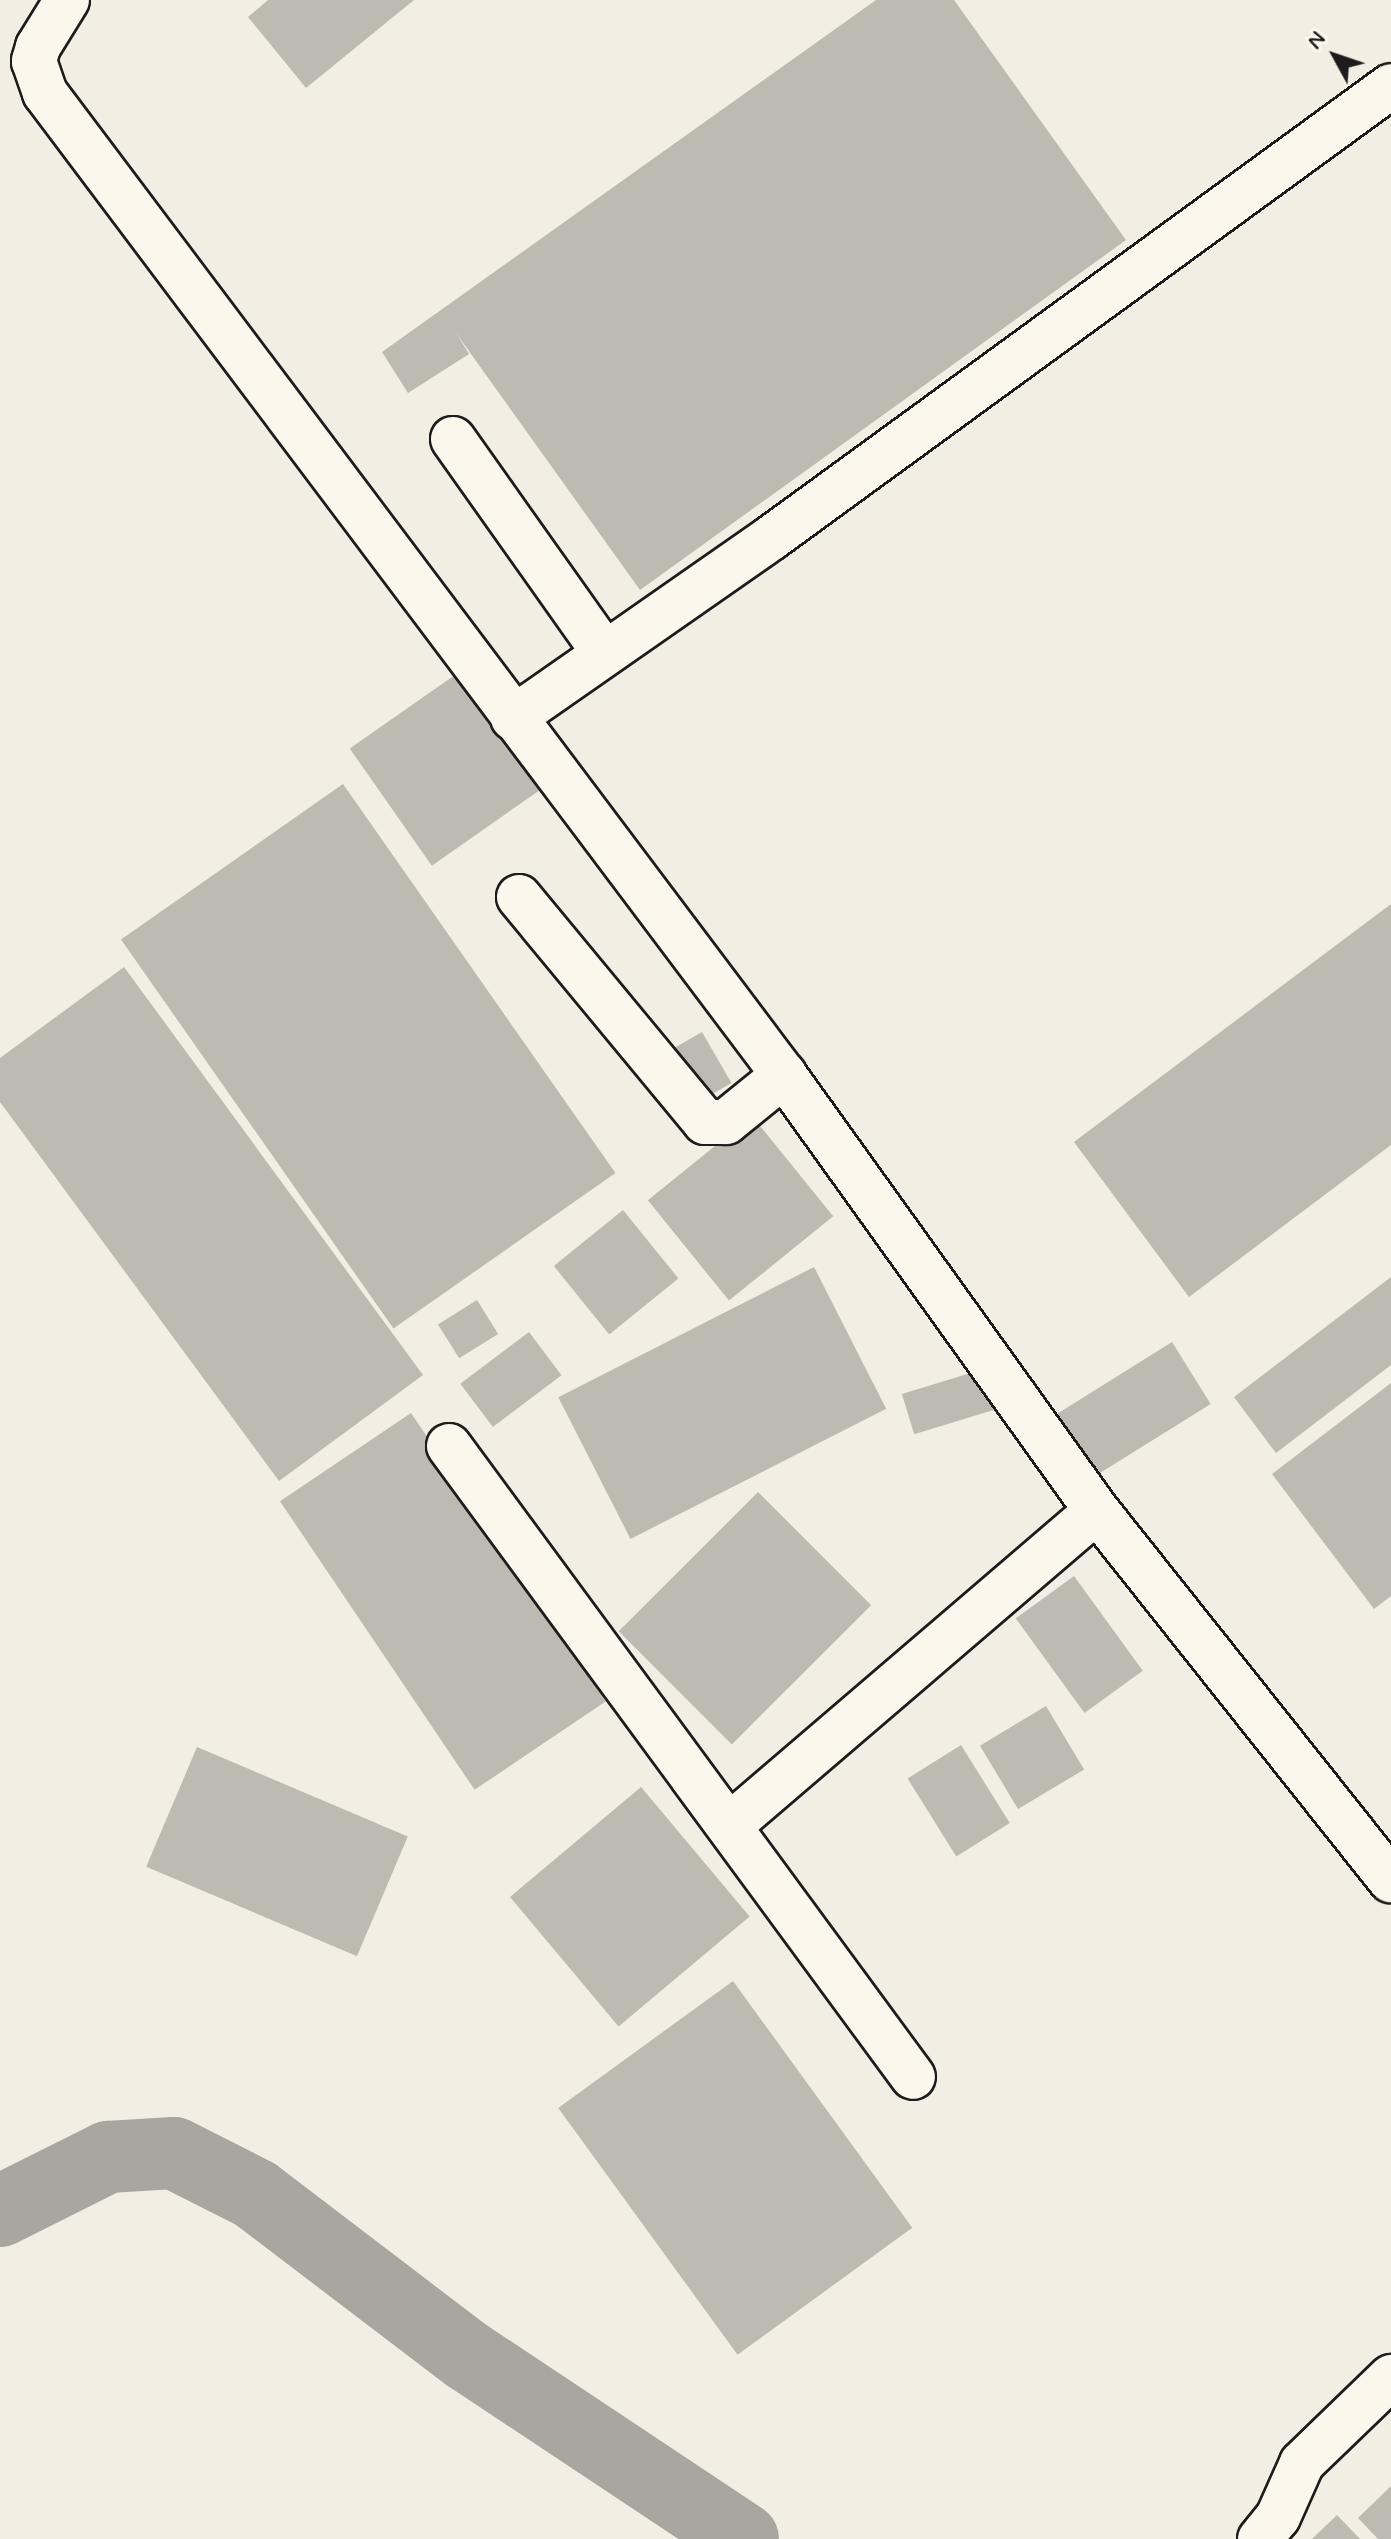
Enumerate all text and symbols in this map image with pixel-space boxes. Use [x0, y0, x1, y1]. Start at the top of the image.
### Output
north arrow [1295, 16, 1375, 96]
text: N [1301, 26, 1332, 55]

